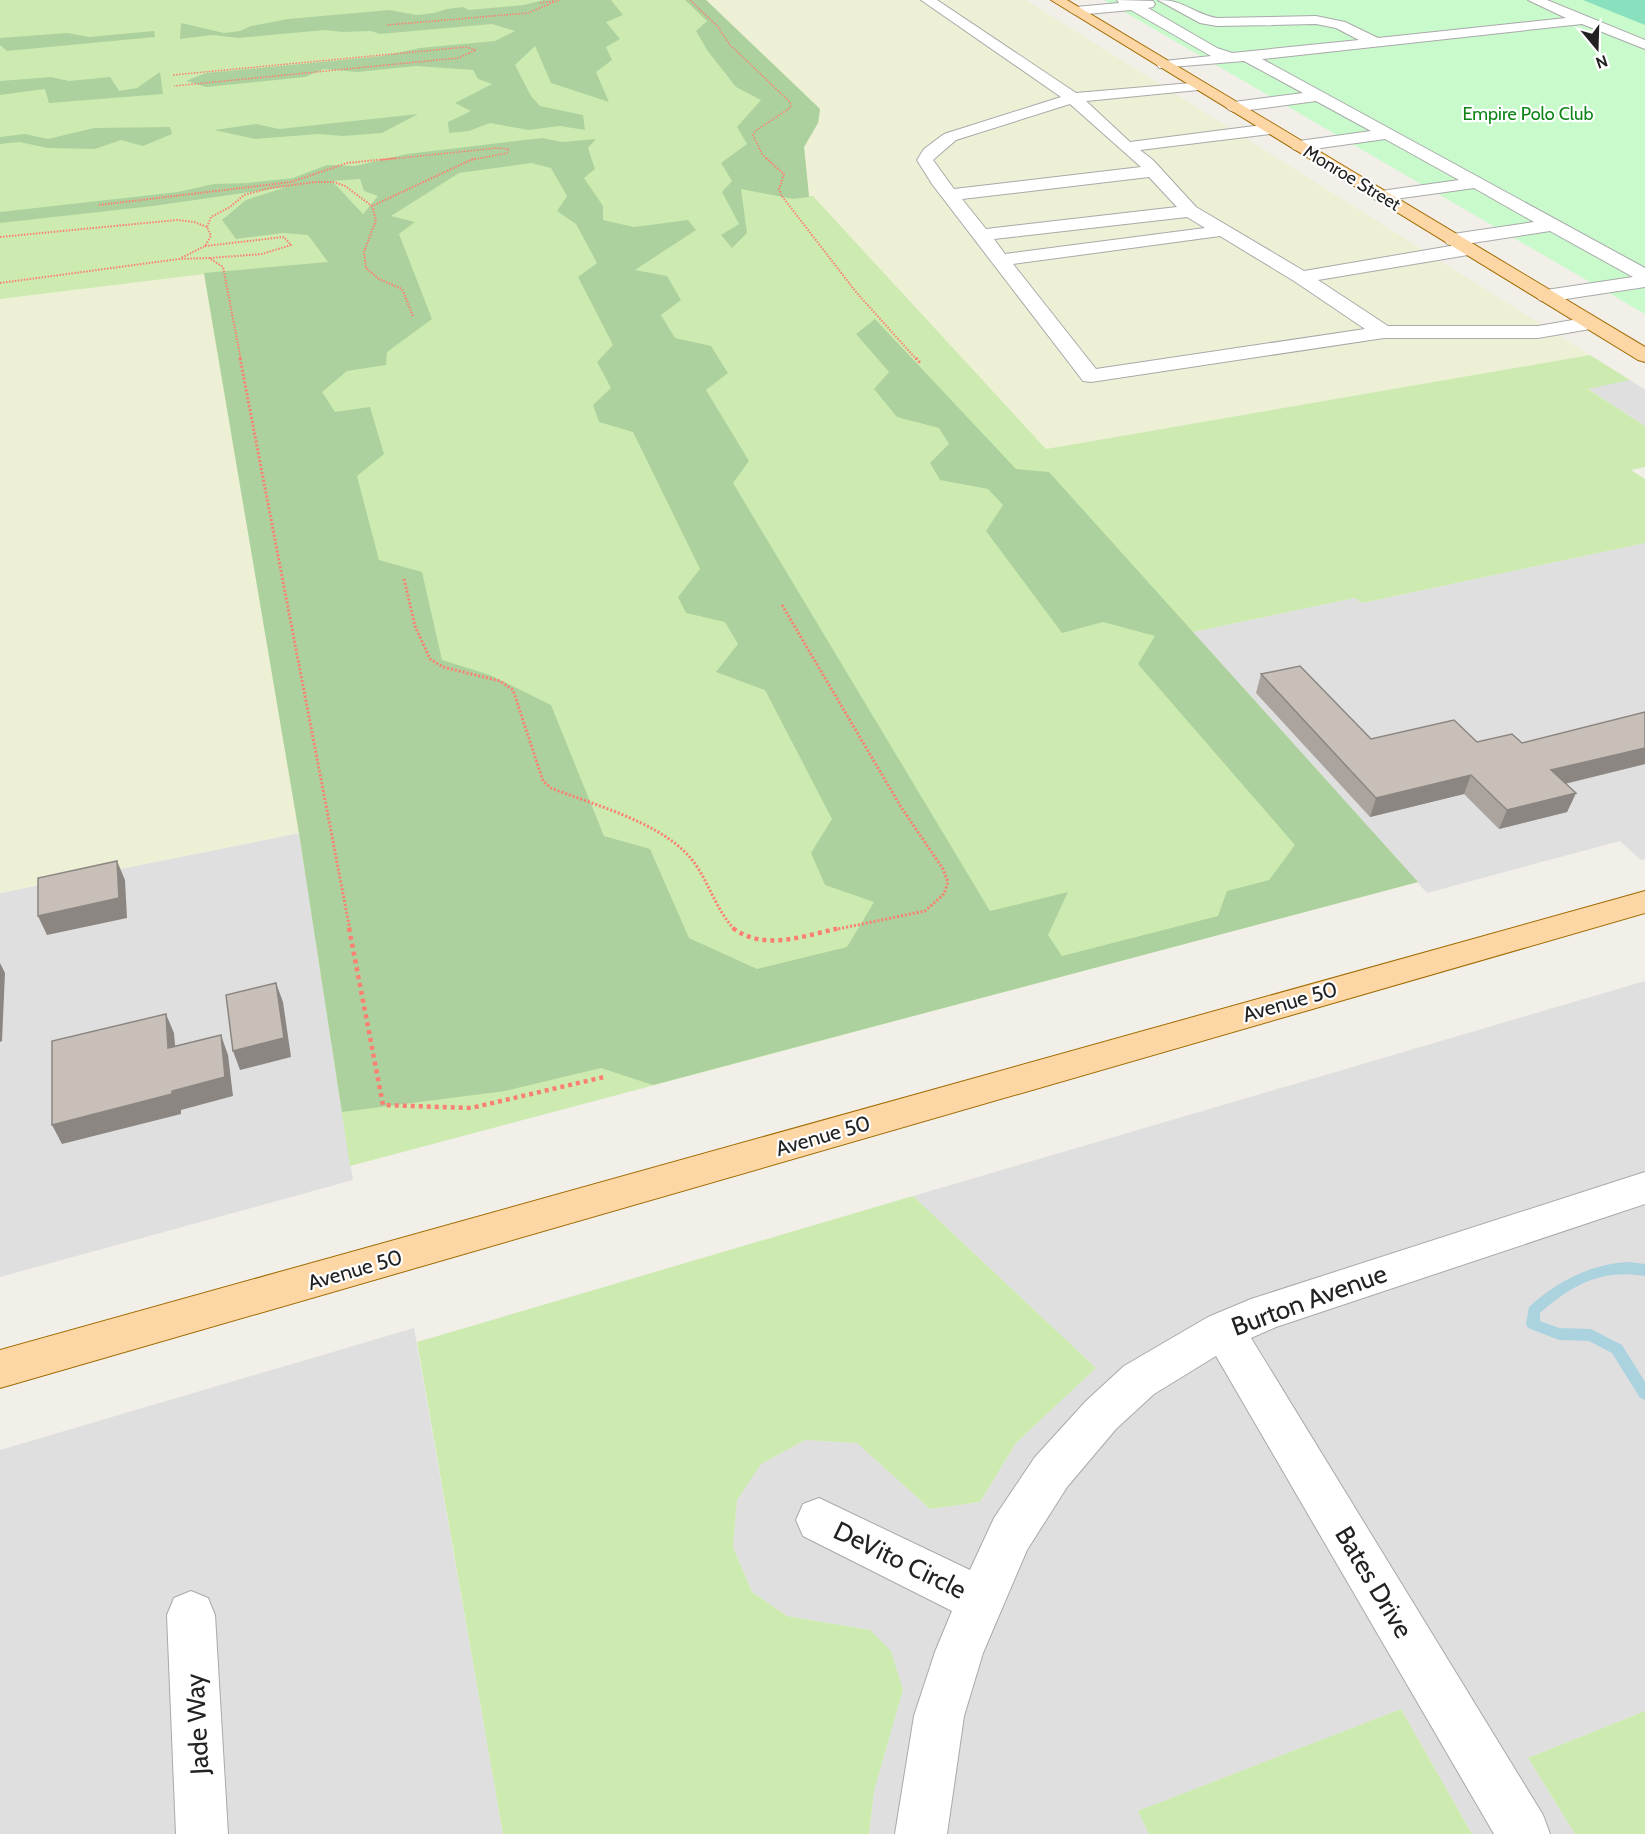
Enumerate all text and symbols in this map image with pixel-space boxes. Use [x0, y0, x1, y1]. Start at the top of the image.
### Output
north arrow [1567, 18, 1627, 78]
text: N [1593, 51, 1610, 73]
park label: Empire Polo Club [1463, 103, 1594, 125]
street label: Monroe Street [1300, 140, 1404, 216]
street label: Avenue 50 [1240, 976, 1340, 1027]
street label: Avenue 50 [773, 1110, 873, 1161]
street label: Avenue 50 [305, 1244, 405, 1295]
street label: Burton Avenue [1227, 1257, 1391, 1343]
street label: DeVito Circle [828, 1514, 972, 1606]
street label: Bates Drive [1328, 1520, 1420, 1644]
street label: Jade Way [178, 1673, 216, 1776]

